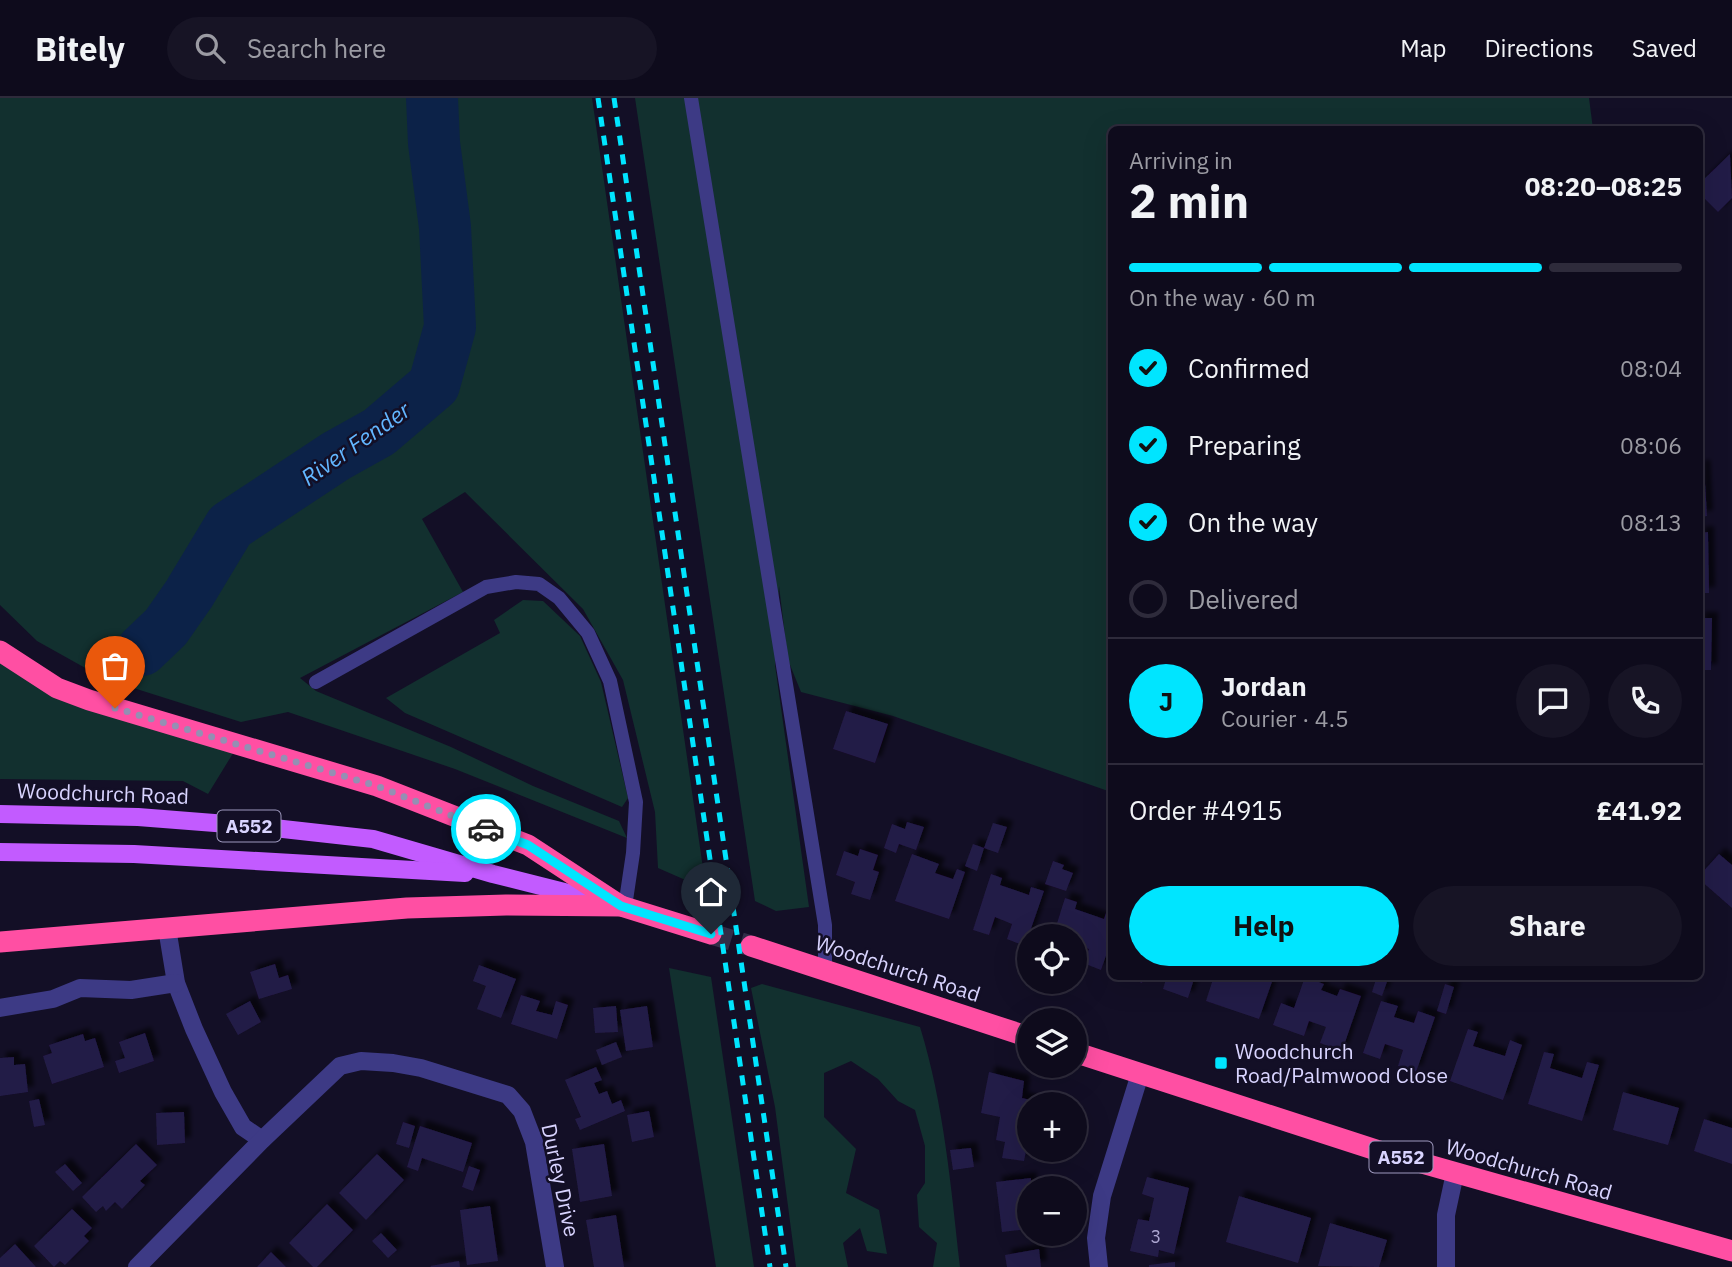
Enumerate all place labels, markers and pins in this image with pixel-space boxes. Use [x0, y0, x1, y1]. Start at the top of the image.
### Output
pin [85, 636, 145, 708]
pin [681, 862, 741, 934]
place label: Woodchurch Road/Palmwood Close [1235, 1037, 1448, 1089]
marker: Woodchurch Road/Palmwood Close [1213, 1055, 1229, 1071]

